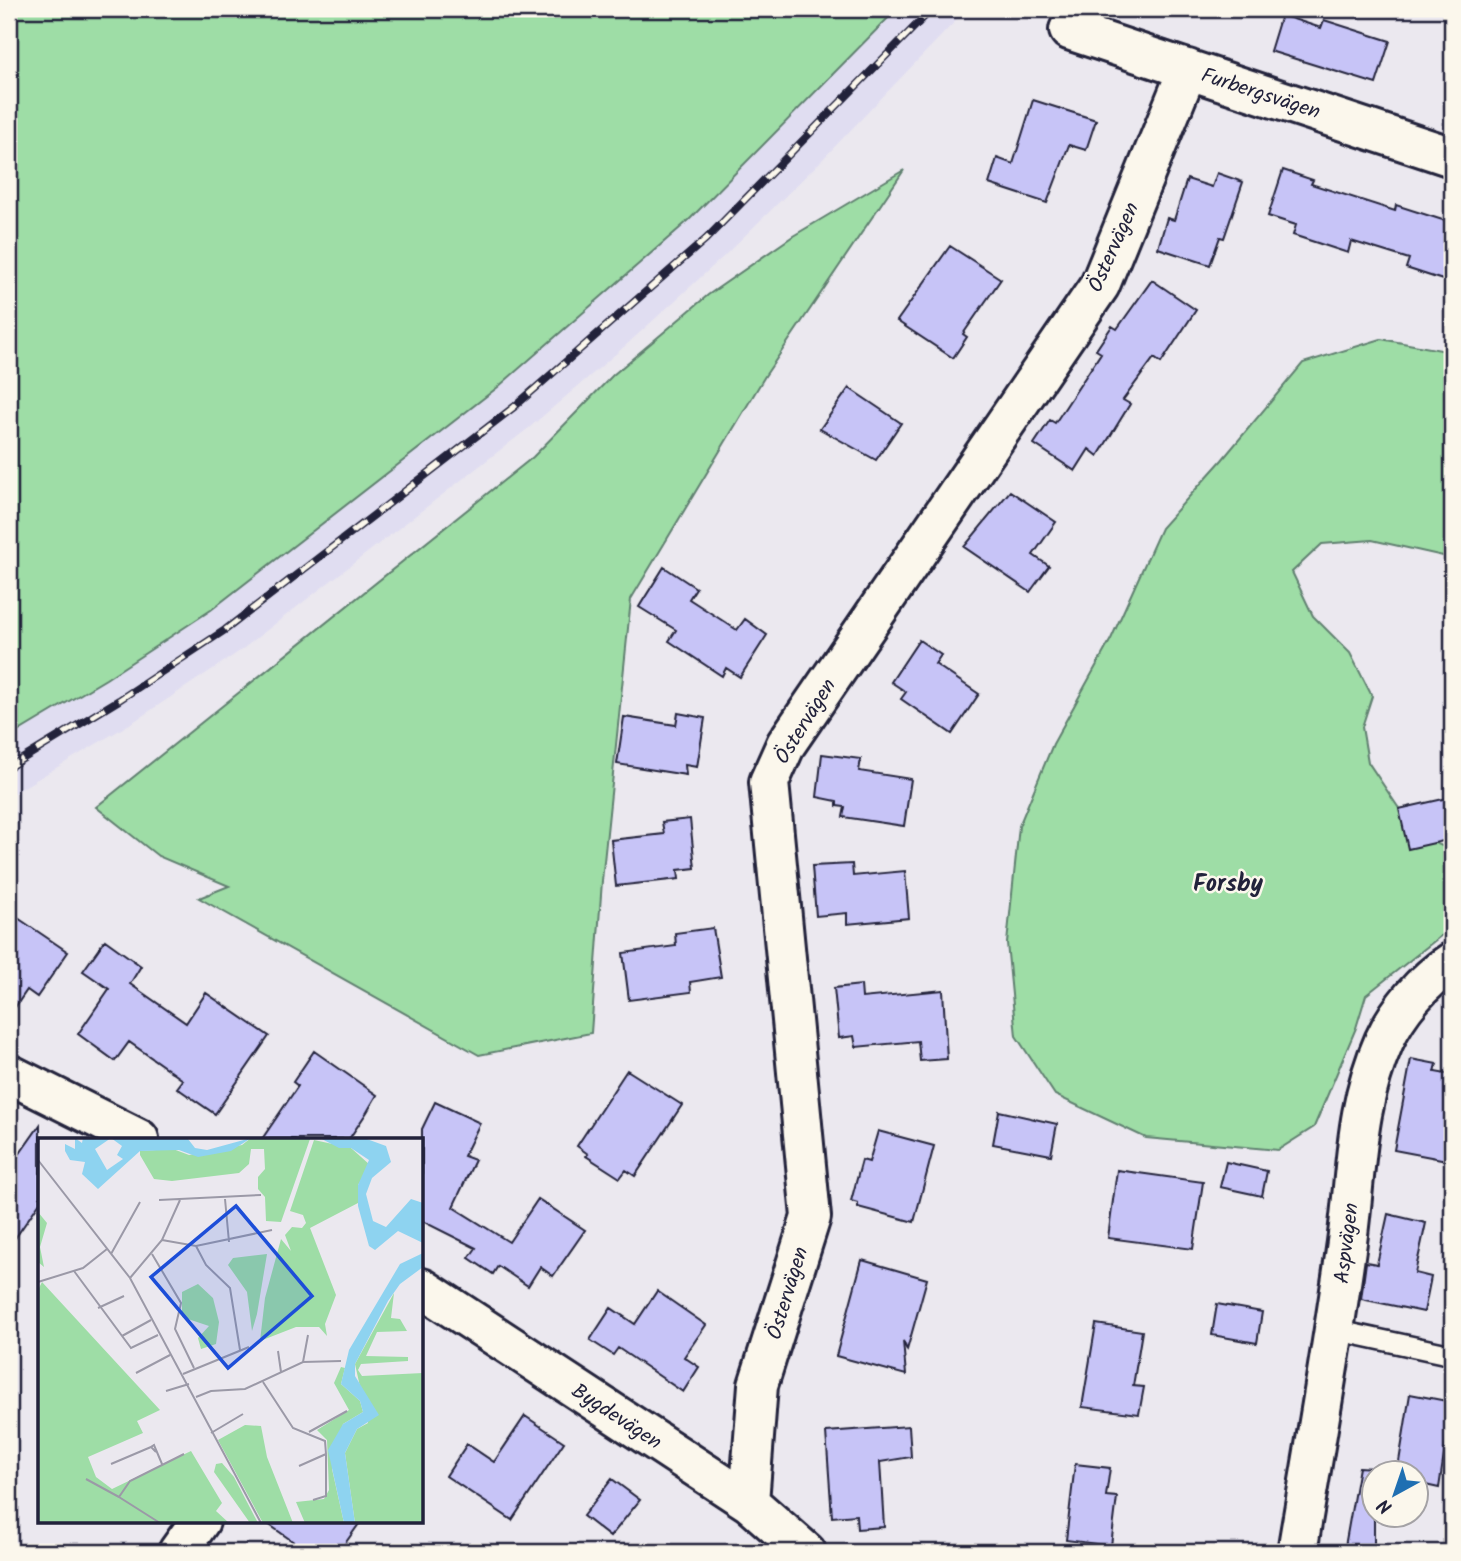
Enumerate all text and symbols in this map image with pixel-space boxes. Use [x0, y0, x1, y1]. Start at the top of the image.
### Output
street label: Furbergsvägen [1197, 60, 1324, 129]
street label: Östervägen [1080, 197, 1149, 298]
street label: Östervägen [767, 672, 846, 771]
district label: Forsby [1193, 865, 1263, 904]
inset map [38, 1138, 424, 1522]
street label: Aspvägen [1326, 1201, 1369, 1285]
street label: Östervägen [759, 1243, 818, 1344]
street label: Bygdevägen [564, 1375, 668, 1459]
north arrow [1360, 1460, 1430, 1530]
text: N [1371, 1490, 1400, 1521]

